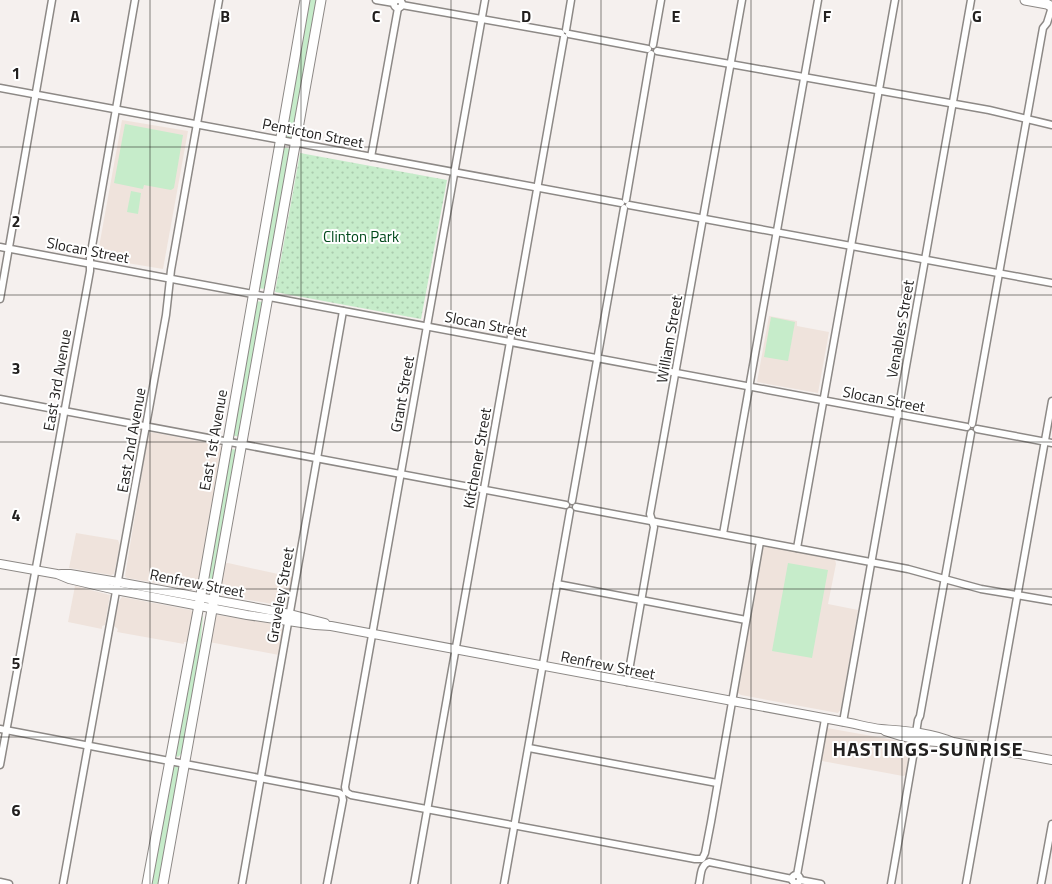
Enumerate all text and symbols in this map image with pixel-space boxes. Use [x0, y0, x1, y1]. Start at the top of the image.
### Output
text: A [70, 4, 80, 28]
text: B [220, 4, 230, 28]
text: C [372, 4, 381, 28]
text: D [521, 4, 531, 28]
text: E [672, 4, 681, 28]
text: F [823, 4, 832, 28]
text: G [972, 4, 982, 28]
text: 1 [12, 61, 20, 85]
street label: Penticton Street [260, 112, 366, 154]
text: 2 [12, 209, 20, 233]
park label: Clinton Park [323, 225, 399, 248]
street label: Slocan Street [45, 231, 132, 269]
street label: Venables Street [880, 277, 920, 380]
street label: William Street [650, 293, 688, 385]
street label: Slocan Street [443, 305, 530, 343]
street label: East 3rd Avenue [37, 327, 77, 433]
street label: Grant Street [384, 353, 420, 434]
text: 3 [12, 356, 20, 380]
street label: Slocan Street [841, 380, 928, 418]
street label: East 2nd Avenue [110, 386, 152, 494]
street label: East 1st Avenue [193, 388, 233, 492]
street label: Kitchener Street [457, 405, 497, 510]
text: 4 [12, 503, 21, 527]
street label: Graveley Street [260, 545, 300, 645]
street label: Renfrew Street [148, 563, 247, 604]
street label: Renfrew Street [559, 645, 658, 686]
text: 5 [12, 651, 21, 675]
district label: HASTINGS-SUNRISE [832, 733, 1024, 764]
text: 6 [12, 798, 21, 822]

